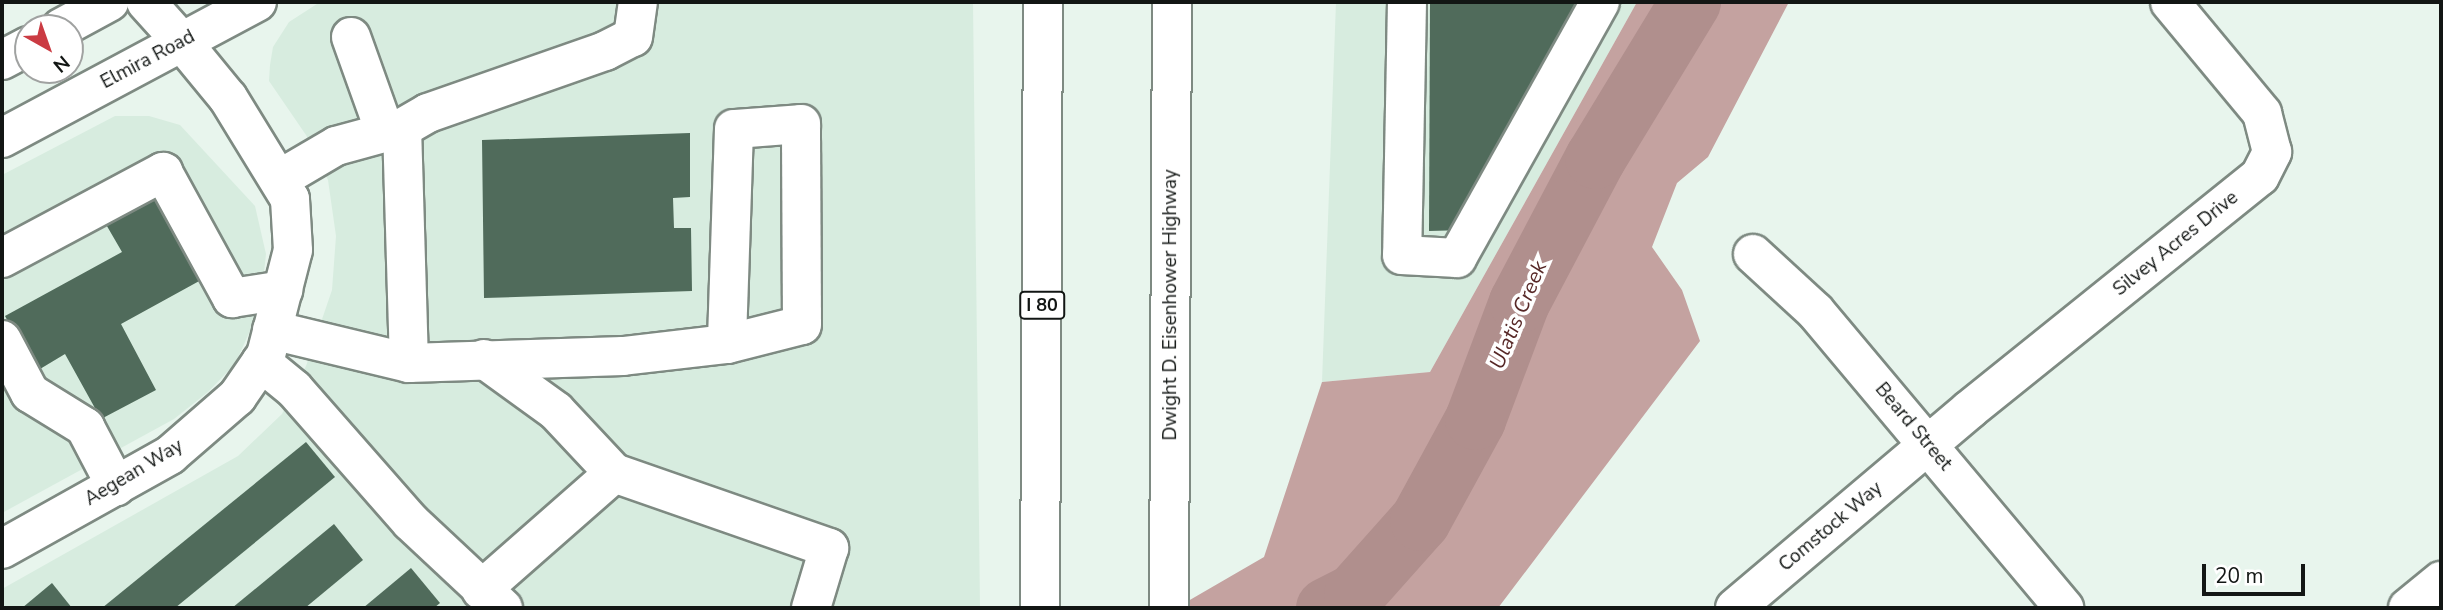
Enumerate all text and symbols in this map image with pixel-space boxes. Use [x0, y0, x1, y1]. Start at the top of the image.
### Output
north arrow [14, 14, 84, 84]
street label: Elmira Road [97, 26, 199, 94]
text: N [47, 49, 75, 78]
street label: Dwight D. Eisenhower Highway [1160, 169, 1182, 441]
street label: Silvey Acres Drive [2109, 187, 2243, 301]
water label: Ulatis Creek [1484, 257, 1552, 373]
road number: I 80 [1018, 290, 1066, 320]
street label: Beard Street [1870, 378, 1956, 476]
street label: Aegean Way [81, 435, 187, 511]
street label: Comstock Way [1775, 477, 1887, 577]
scale bar [2205, 550, 2308, 594]
text: 20 m [2215, 562, 2264, 590]

